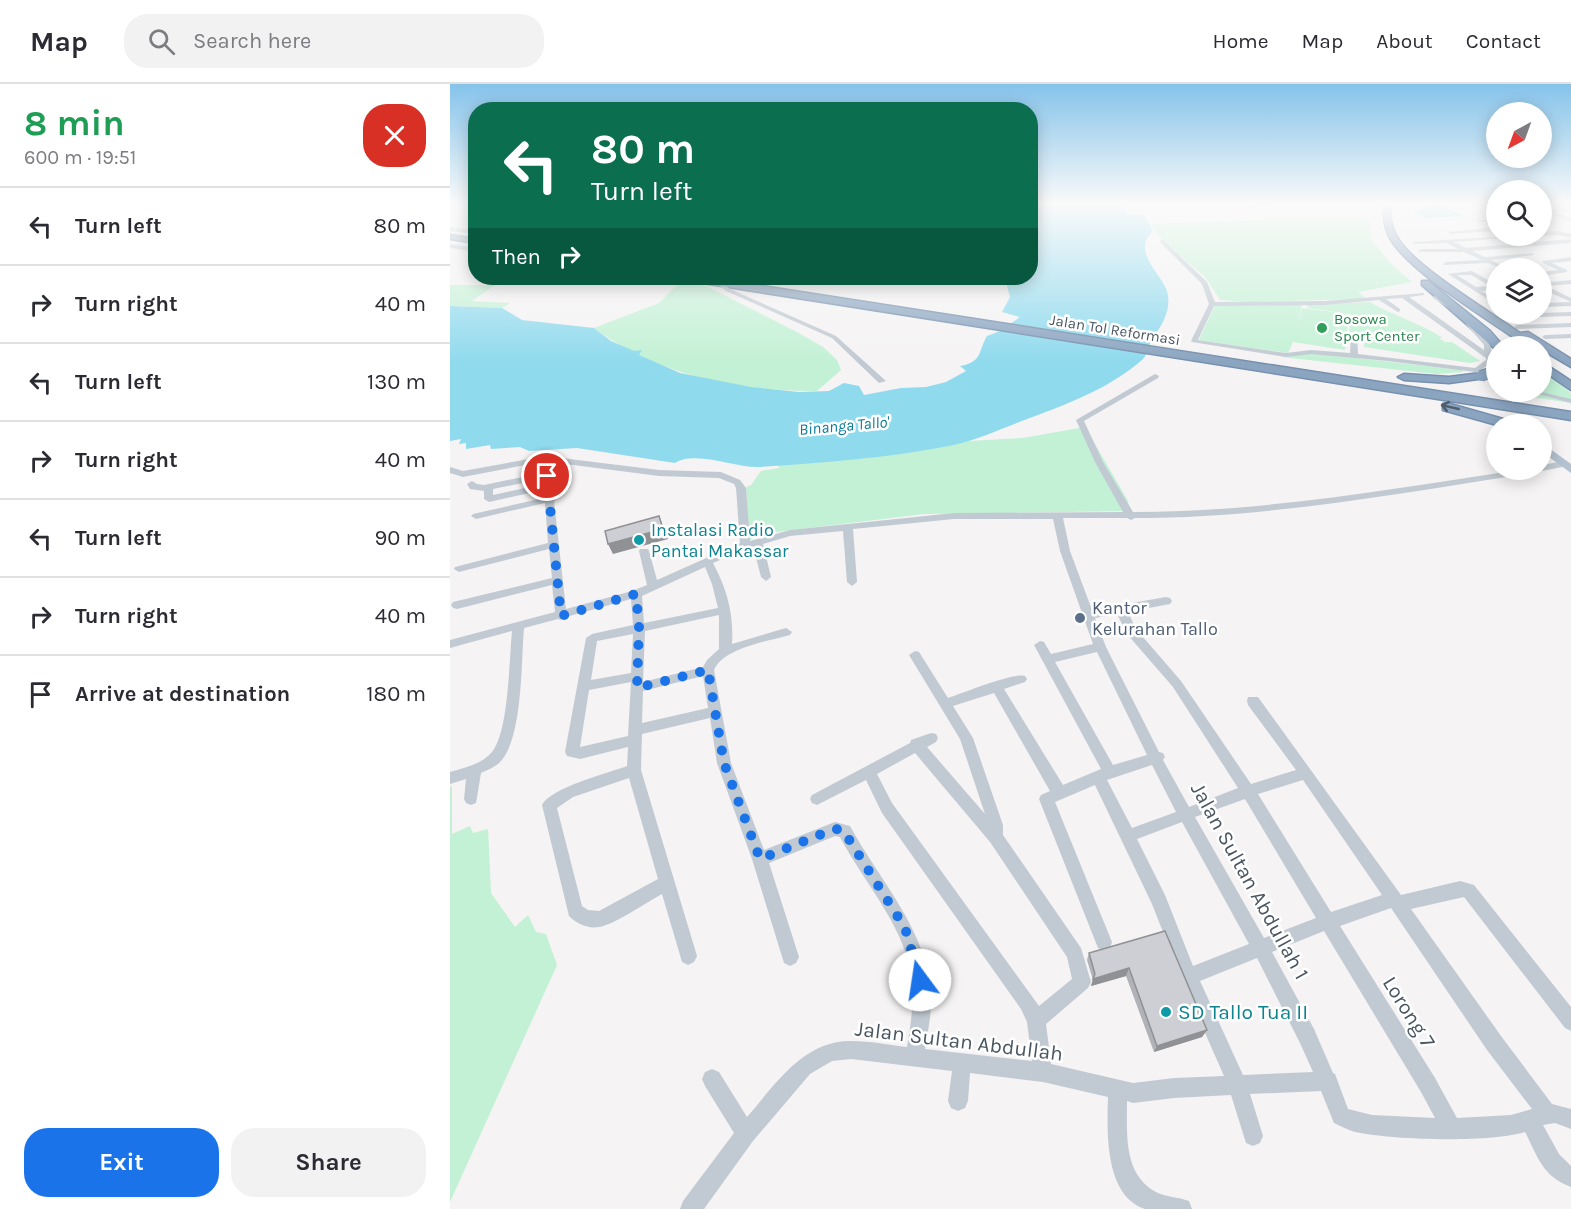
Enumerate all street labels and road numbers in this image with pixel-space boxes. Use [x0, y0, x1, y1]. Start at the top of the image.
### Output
street label: Jalan Tol Reformasi [1048, 311, 1182, 349]
street label: Jalan Sultan Abdullah 1 [1186, 778, 1314, 984]
street label: Lorong 7 [1378, 972, 1440, 1052]
street label: Jalan Sultan Abdullah [854, 1016, 1064, 1066]

